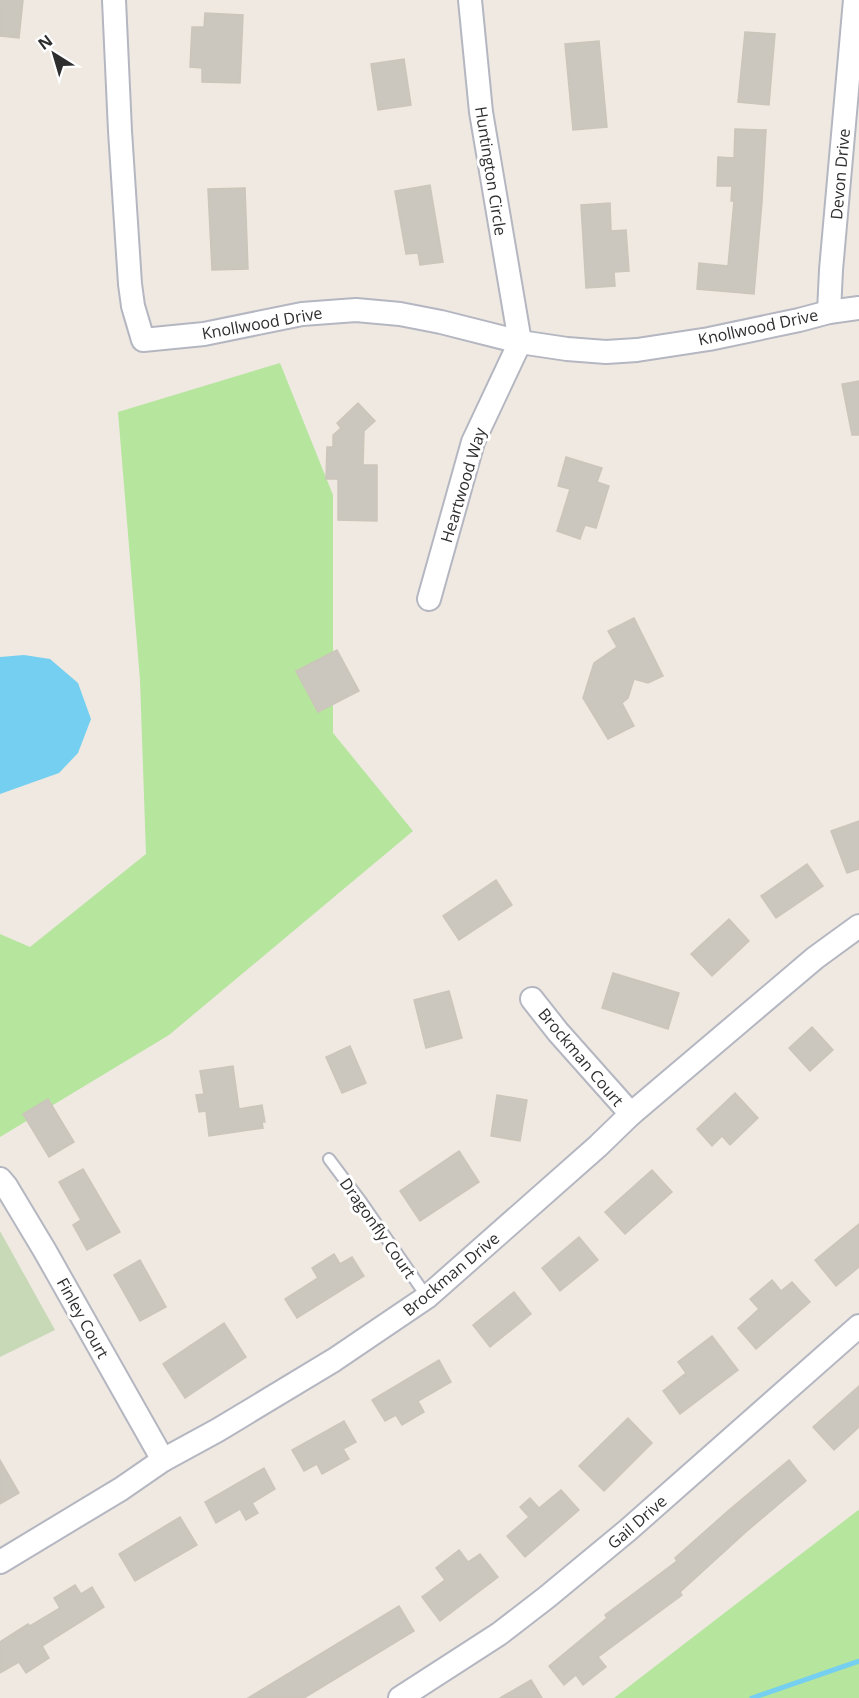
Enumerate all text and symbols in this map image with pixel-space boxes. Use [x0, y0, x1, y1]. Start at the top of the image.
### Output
north arrow [24, 24, 84, 84]
text: N [33, 29, 57, 55]
street label: Huntington Circle [470, 105, 512, 237]
street label: Devon Drive [825, 128, 855, 220]
street label: Knollwood Drive [200, 302, 324, 344]
street label: Knollwood Drive [696, 304, 820, 350]
street label: Heartwood Way [435, 424, 491, 545]
street label: Brockman Court [533, 1003, 629, 1111]
street label: Dragonfly Court [335, 1173, 421, 1283]
street label: Brockman Drive [398, 1227, 504, 1321]
street label: Finley Court [52, 1274, 114, 1363]
street label: Gail Drive [603, 1490, 671, 1554]

